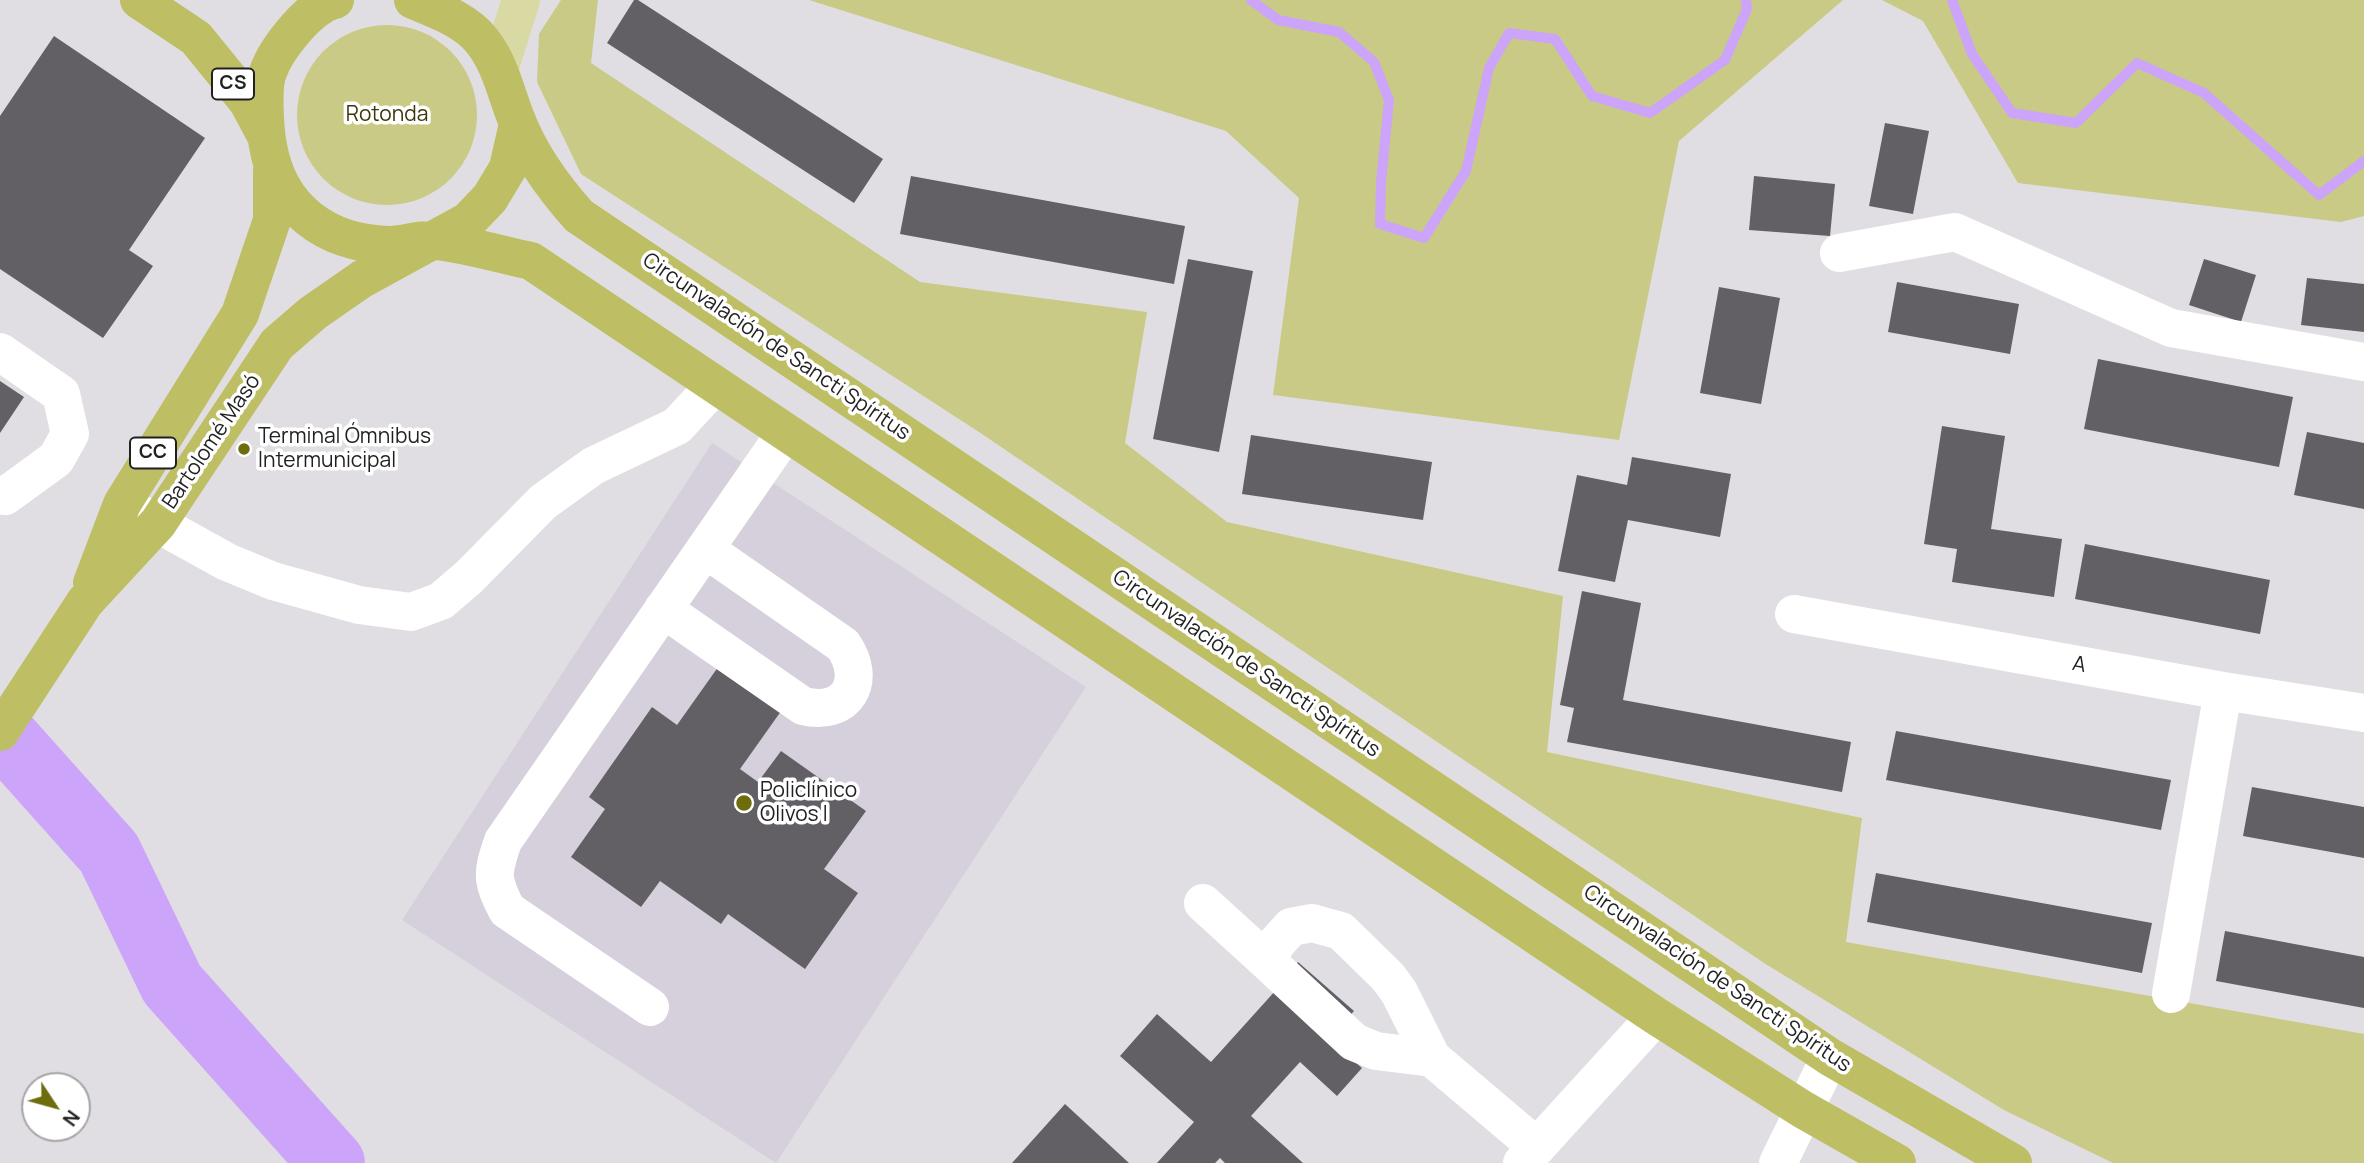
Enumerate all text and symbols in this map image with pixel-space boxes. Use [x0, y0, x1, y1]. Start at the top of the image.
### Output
road number: CS [212, 68, 254, 100]
park label: Rotonda [346, 102, 428, 128]
street label: Circunvalación de Sancti Spíritus [637, 248, 915, 446]
street label: Bartolomé Masó [158, 370, 266, 514]
place label: Terminal Ómnibus Intermunicipal [258, 424, 431, 474]
road number: CC [130, 437, 176, 468]
marker: Terminal Ómnibus Intermunicipal [236, 441, 252, 457]
street label: Circunvalación de Sancti Spíritus [1107, 565, 1385, 763]
street label: A [2070, 651, 2088, 679]
place label: Policlínico Olivos I [760, 778, 857, 828]
marker: Policlínico Olivos I [734, 793, 754, 813]
street label: Circunvalación de Sancti Spíritus [1578, 880, 1856, 1078]
north arrow [21, 1072, 91, 1142]
text: N [57, 1105, 86, 1131]

